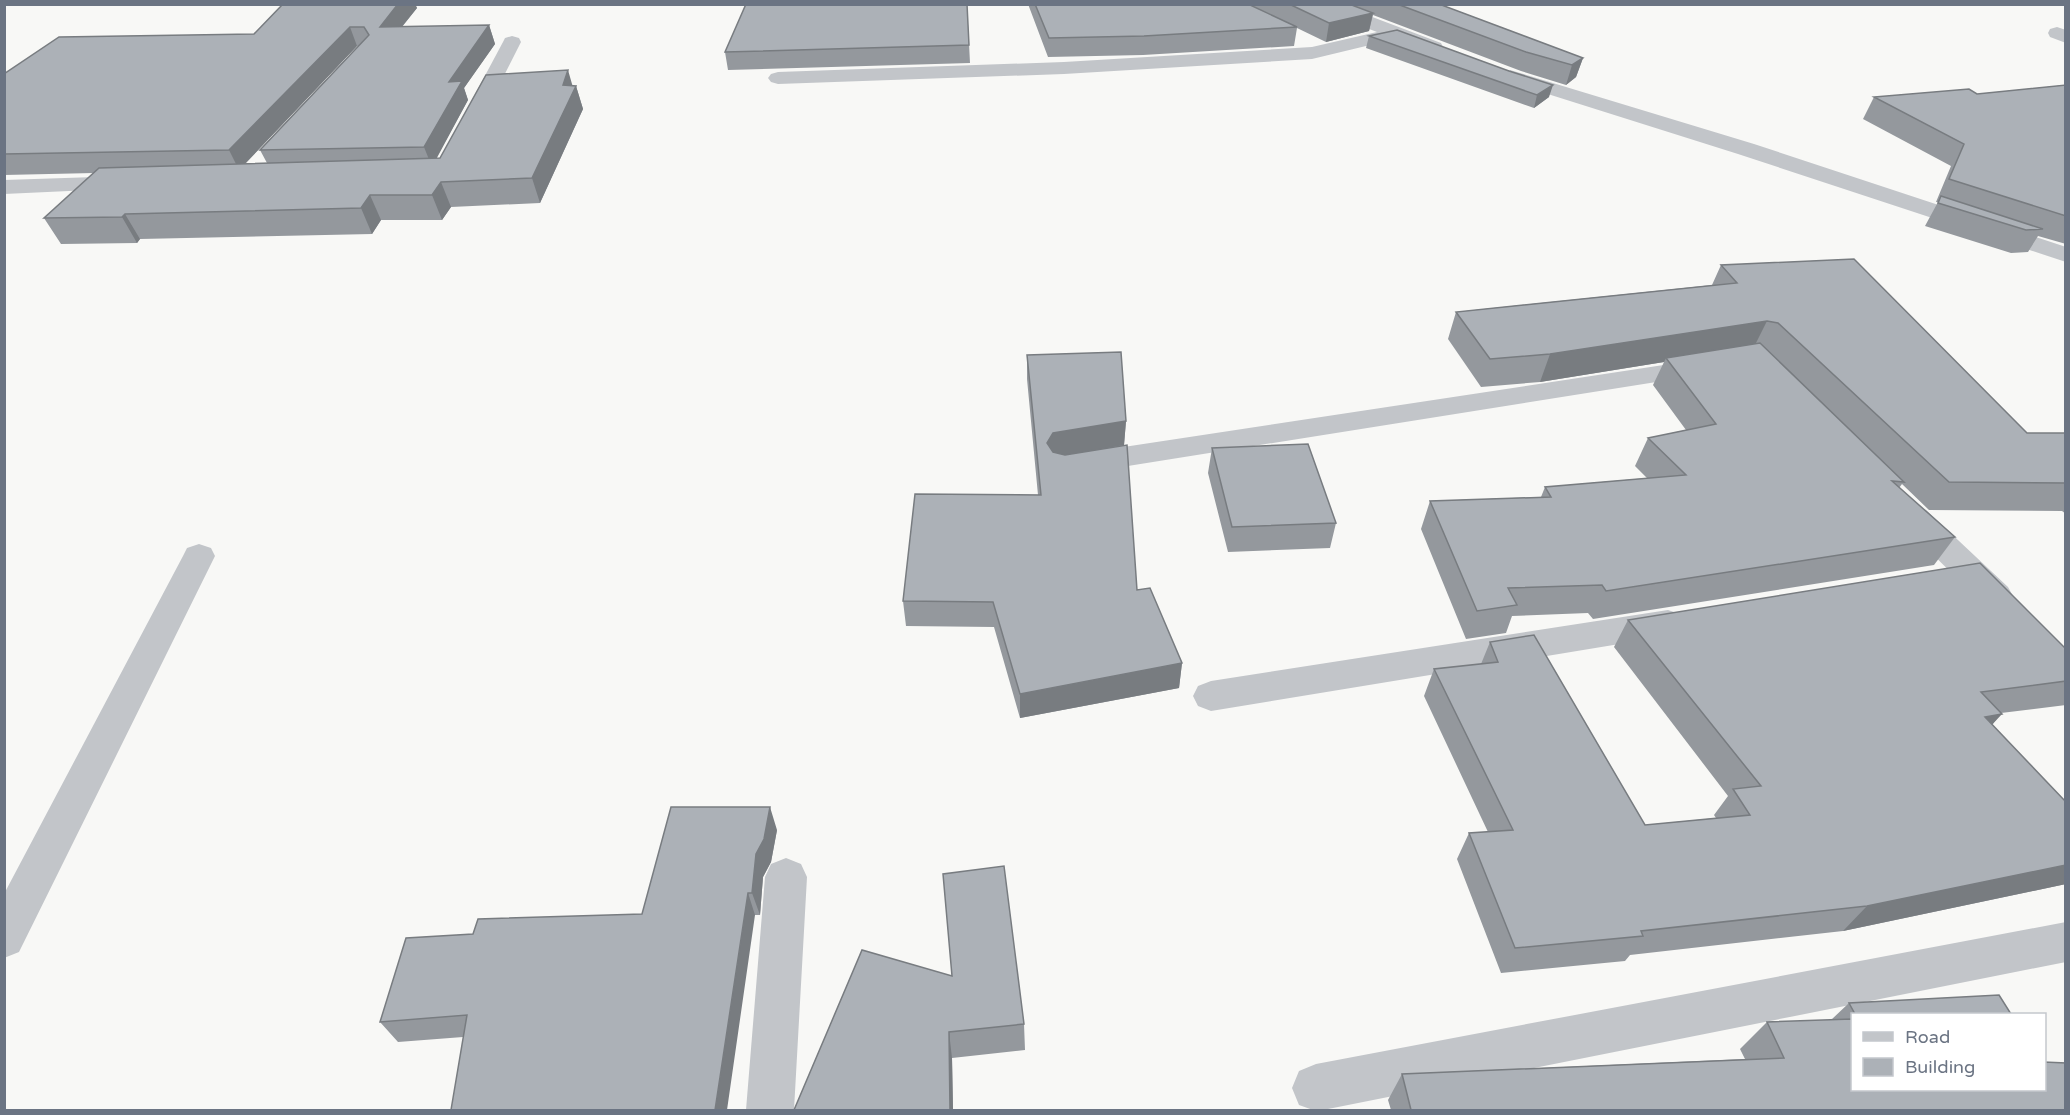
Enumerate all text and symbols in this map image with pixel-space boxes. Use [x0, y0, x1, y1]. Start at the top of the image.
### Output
legend [1851, 1013, 2046, 1091]
text: Road [1905, 1026, 1950, 1048]
text: Building [1905, 1056, 1975, 1078]

